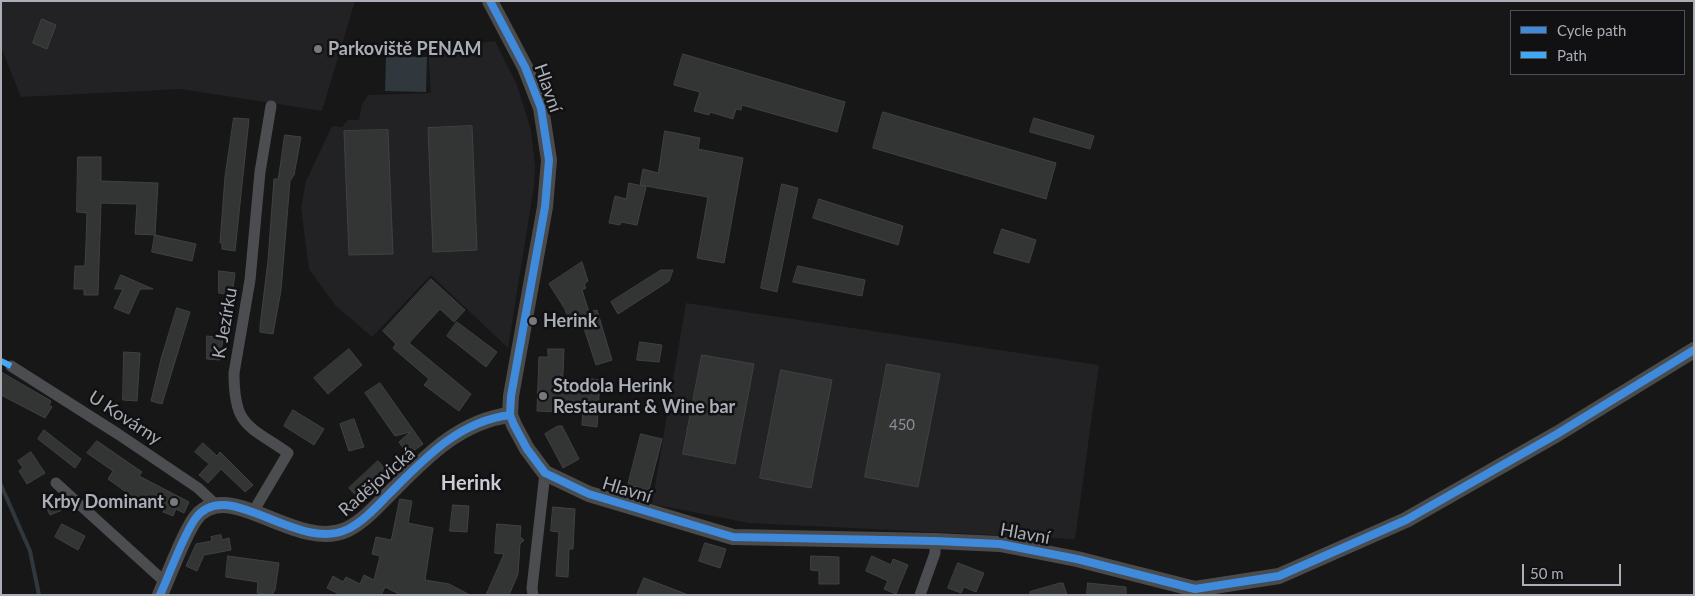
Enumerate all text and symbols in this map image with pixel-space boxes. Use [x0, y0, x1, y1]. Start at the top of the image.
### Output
legend [1510, 10, 1685, 75]
text: Cycle path [1557, 21, 1626, 39]
place label: Parkoviště PENAM [328, 38, 481, 60]
marker: Parkoviště PENAM [312, 43, 324, 55]
text: Path [1557, 46, 1587, 64]
street label: Hlavní [530, 61, 566, 115]
street label: K Jezírku [208, 286, 242, 360]
place label: Herink [543, 310, 597, 332]
marker: Herink [527, 315, 539, 327]
place label: Stodola Herink Restaurant & Wine bar [553, 375, 735, 418]
street label: U Kovárny [84, 386, 166, 450]
marker: Stodola Herink Restaurant & Wine bar [537, 390, 549, 402]
house number: 450 [889, 416, 915, 434]
street label: Radějovická [334, 443, 420, 521]
district label: Herink [441, 472, 501, 496]
street label: Hlavní [600, 472, 654, 508]
place label: Krby Dominant [42, 491, 164, 513]
marker: Krby Dominant [168, 496, 180, 508]
street label: Hlavní [998, 519, 1052, 549]
scale bar [1525, 554, 1624, 586]
text: 50 m [1530, 564, 1564, 582]

